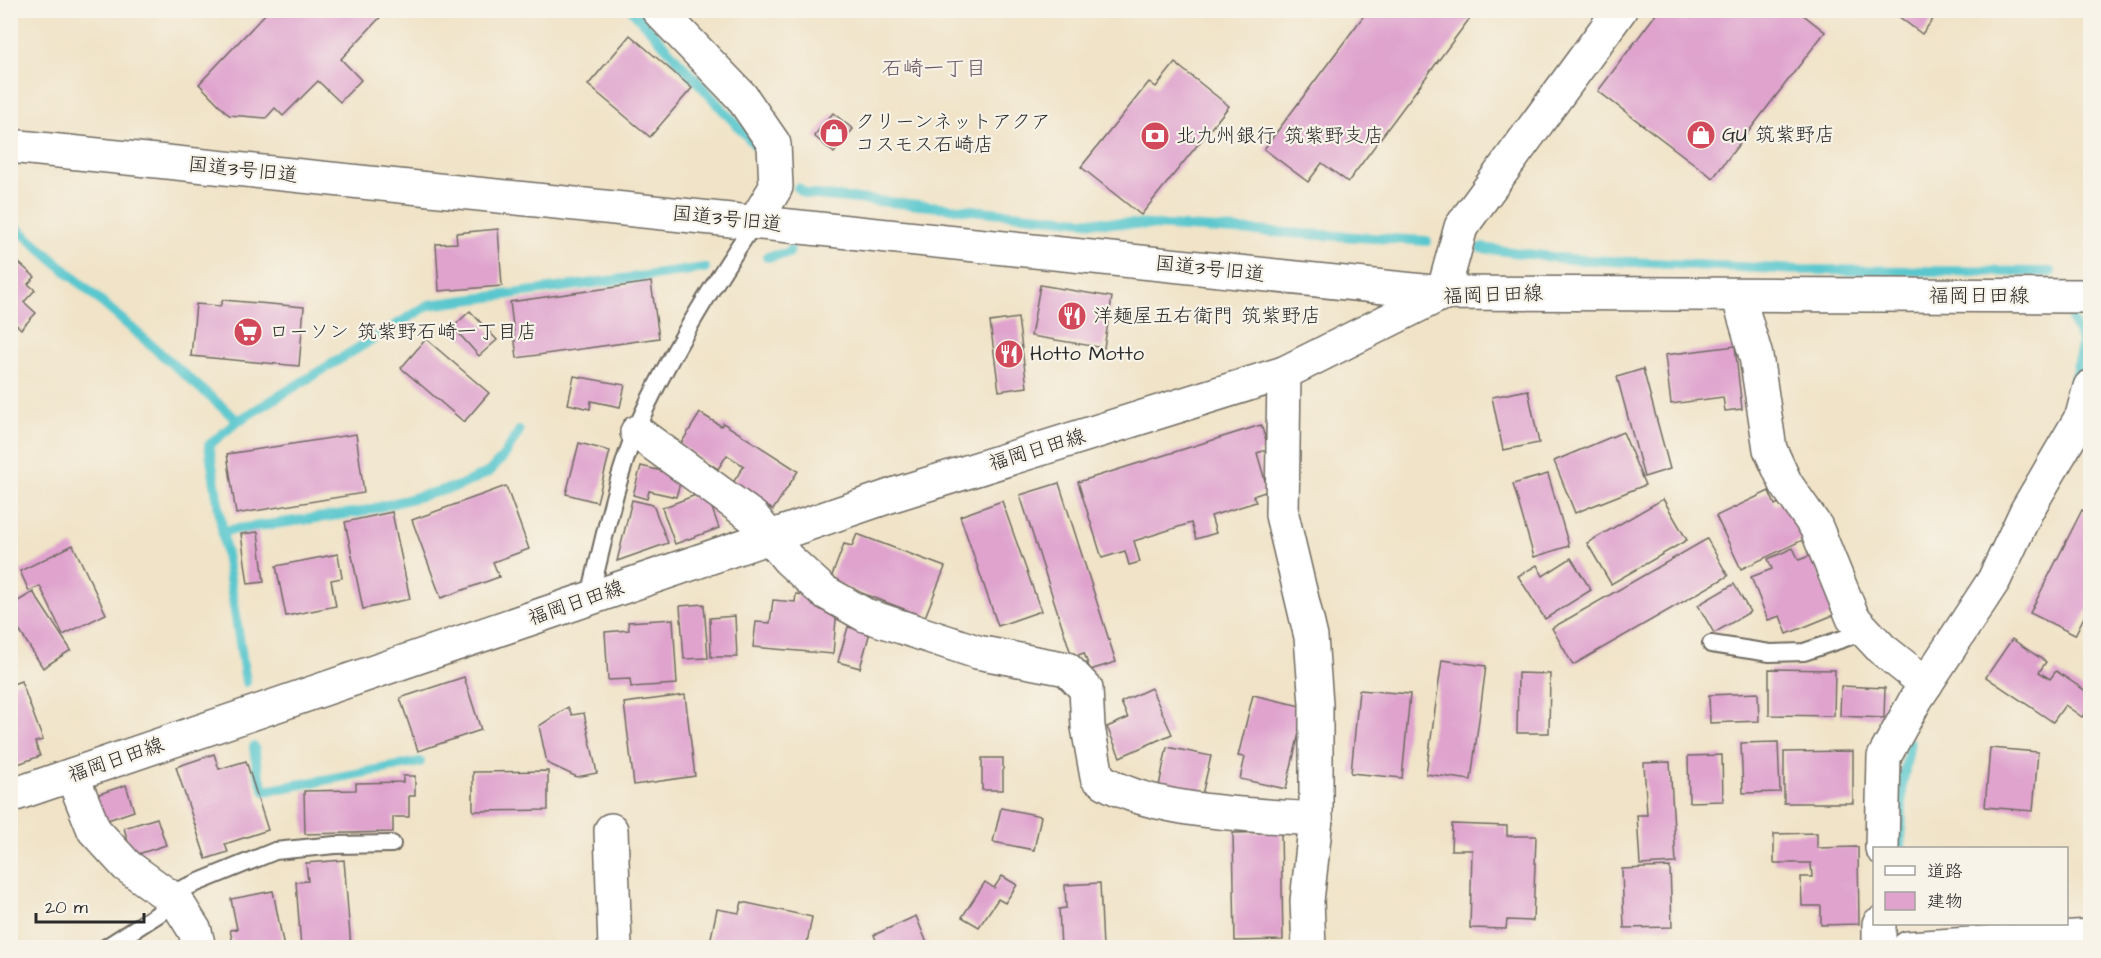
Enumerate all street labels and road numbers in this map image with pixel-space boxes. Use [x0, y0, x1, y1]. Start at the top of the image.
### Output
street label: 国道3号旧道 [187, 150, 299, 190]
street label: 国道3号旧道 [671, 199, 783, 239]
street label: 国道3号旧道 [1154, 249, 1266, 289]
street label: 福岡日田線 [1443, 279, 1543, 311]
street label: 福岡日田線 [1929, 282, 2029, 310]
street label: 福岡日田線 [985, 422, 1089, 478]
street label: 福岡日田線 [524, 573, 628, 633]
street label: 福岡日田線 [64, 730, 168, 790]

